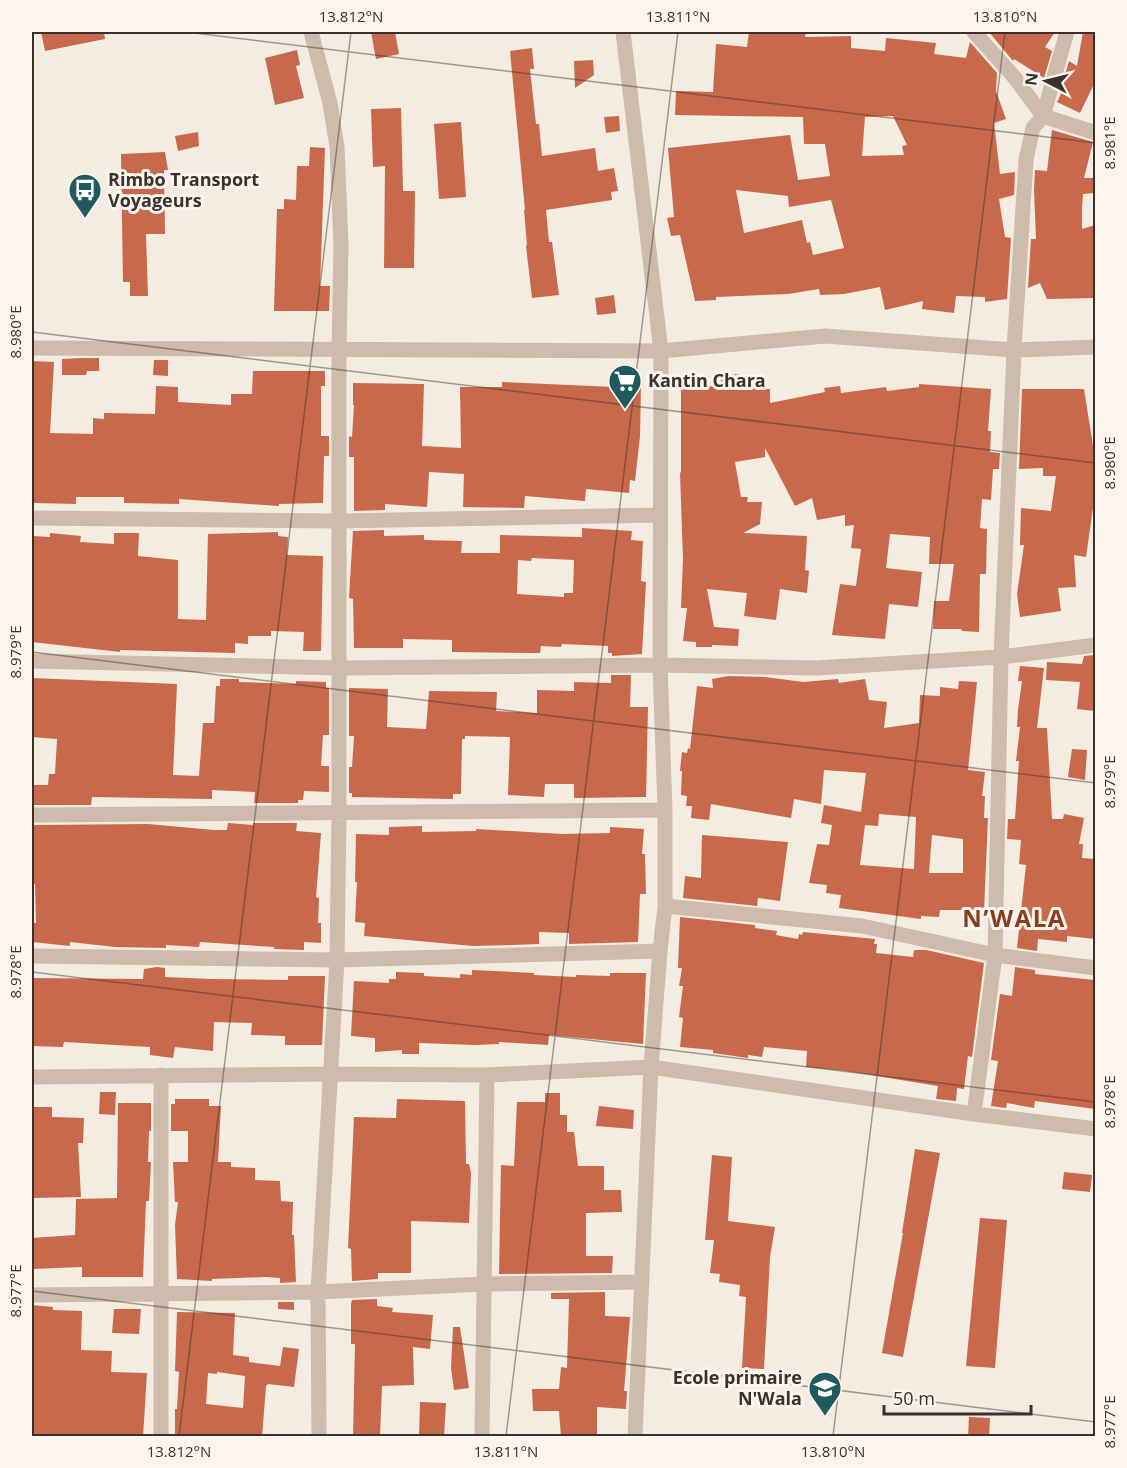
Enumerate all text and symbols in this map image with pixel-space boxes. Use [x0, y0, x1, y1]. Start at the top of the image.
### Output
text: 13.812°N [319, 6, 383, 26]
text: 13.811°N [646, 6, 710, 26]
text: 13.810°N [973, 6, 1037, 26]
north arrow [1016, 51, 1076, 111]
text: N [1019, 71, 1043, 87]
text: 8.981°E [1099, 116, 1119, 170]
place label: Rimbo Transport Voyageurs [108, 167, 259, 212]
bus stop icon: Rimbo Transport Voyageurs [67, 172, 103, 219]
text: 8.980°E [5, 305, 25, 359]
supermarket icon: Kantin Chara [607, 363, 643, 410]
place label: Kantin Chara [648, 368, 766, 392]
text: 8.980°E [1099, 436, 1119, 490]
text: 8.979°E [5, 625, 25, 679]
text: 8.979°E [1099, 755, 1119, 809]
district label: N’WALA [962, 901, 1066, 934]
text: 8.978°E [5, 945, 25, 999]
text: 8.978°E [1099, 1075, 1119, 1129]
text: 8.977°E [5, 1264, 25, 1318]
place label: Ecole primaire N'Wala [673, 1365, 802, 1410]
school or university icon: Ecole primaire N'Wala [807, 1370, 843, 1417]
scale bar [884, 1378, 1031, 1416]
text: 50 m [893, 1386, 935, 1410]
text: 8.977°E [1099, 1395, 1119, 1449]
text: 13.812°N [147, 1441, 211, 1461]
text: 13.811°N [474, 1441, 538, 1461]
text: 13.810°N [801, 1441, 865, 1461]

